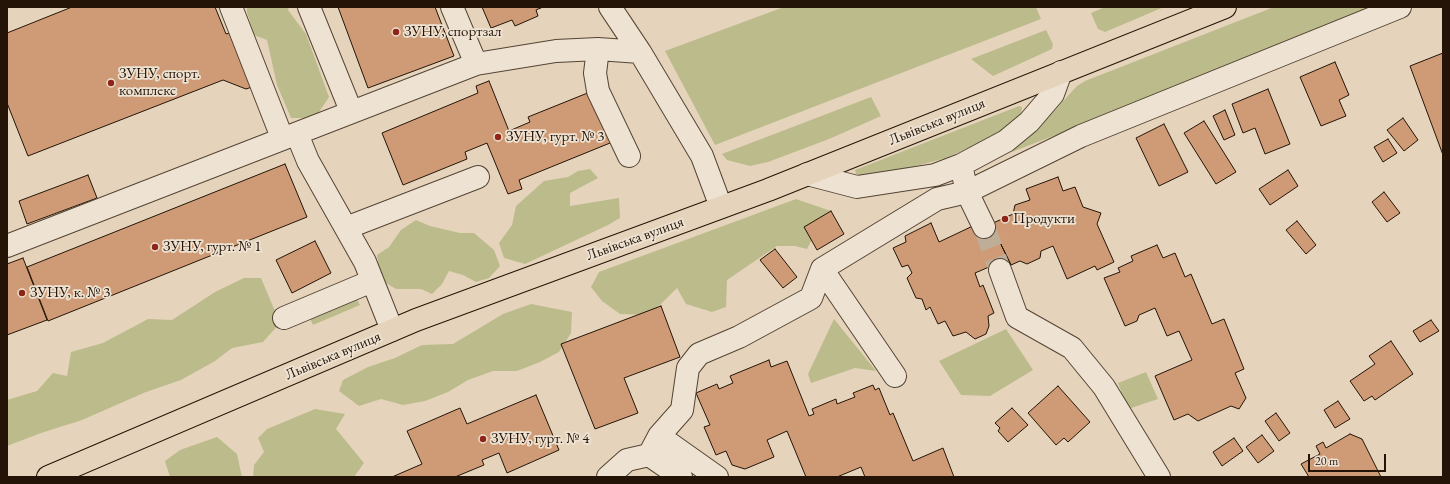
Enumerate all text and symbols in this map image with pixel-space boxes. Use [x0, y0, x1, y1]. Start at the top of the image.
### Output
place label: ЗУНУ, спортзал [404, 23, 501, 41]
marker: ЗУНУ, спортзал [391, 27, 401, 37]
place label: ЗУНУ, спорт. комплекс [119, 65, 200, 100]
marker: ЗУНУ, спорт. комплекс [106, 78, 116, 88]
street label: Львівська вулиця [886, 94, 988, 150]
place label: ЗУНУ, гурт. № 3 [506, 128, 604, 146]
marker: ЗУНУ, гурт. № 3 [493, 132, 503, 142]
place label: Продукти [1013, 210, 1075, 228]
street label: Львівська вулиця [584, 213, 686, 265]
marker: Продукти [1000, 214, 1010, 224]
place label: ЗУНУ, гурт. № 1 [163, 238, 261, 256]
marker: ЗУНУ, гурт. № 1 [150, 242, 160, 252]
place label: ЗУНУ, к. № 3 [30, 284, 110, 302]
marker: ЗУНУ, к. № 3 [17, 288, 27, 298]
street label: Львівська вулиця [282, 328, 384, 384]
place label: ЗУНУ, гурт. № 4 [491, 430, 589, 448]
marker: ЗУНУ, гурт. № 4 [478, 434, 488, 444]
scale bar [1310, 446, 1388, 472]
text: 20 m [1315, 453, 1338, 469]

